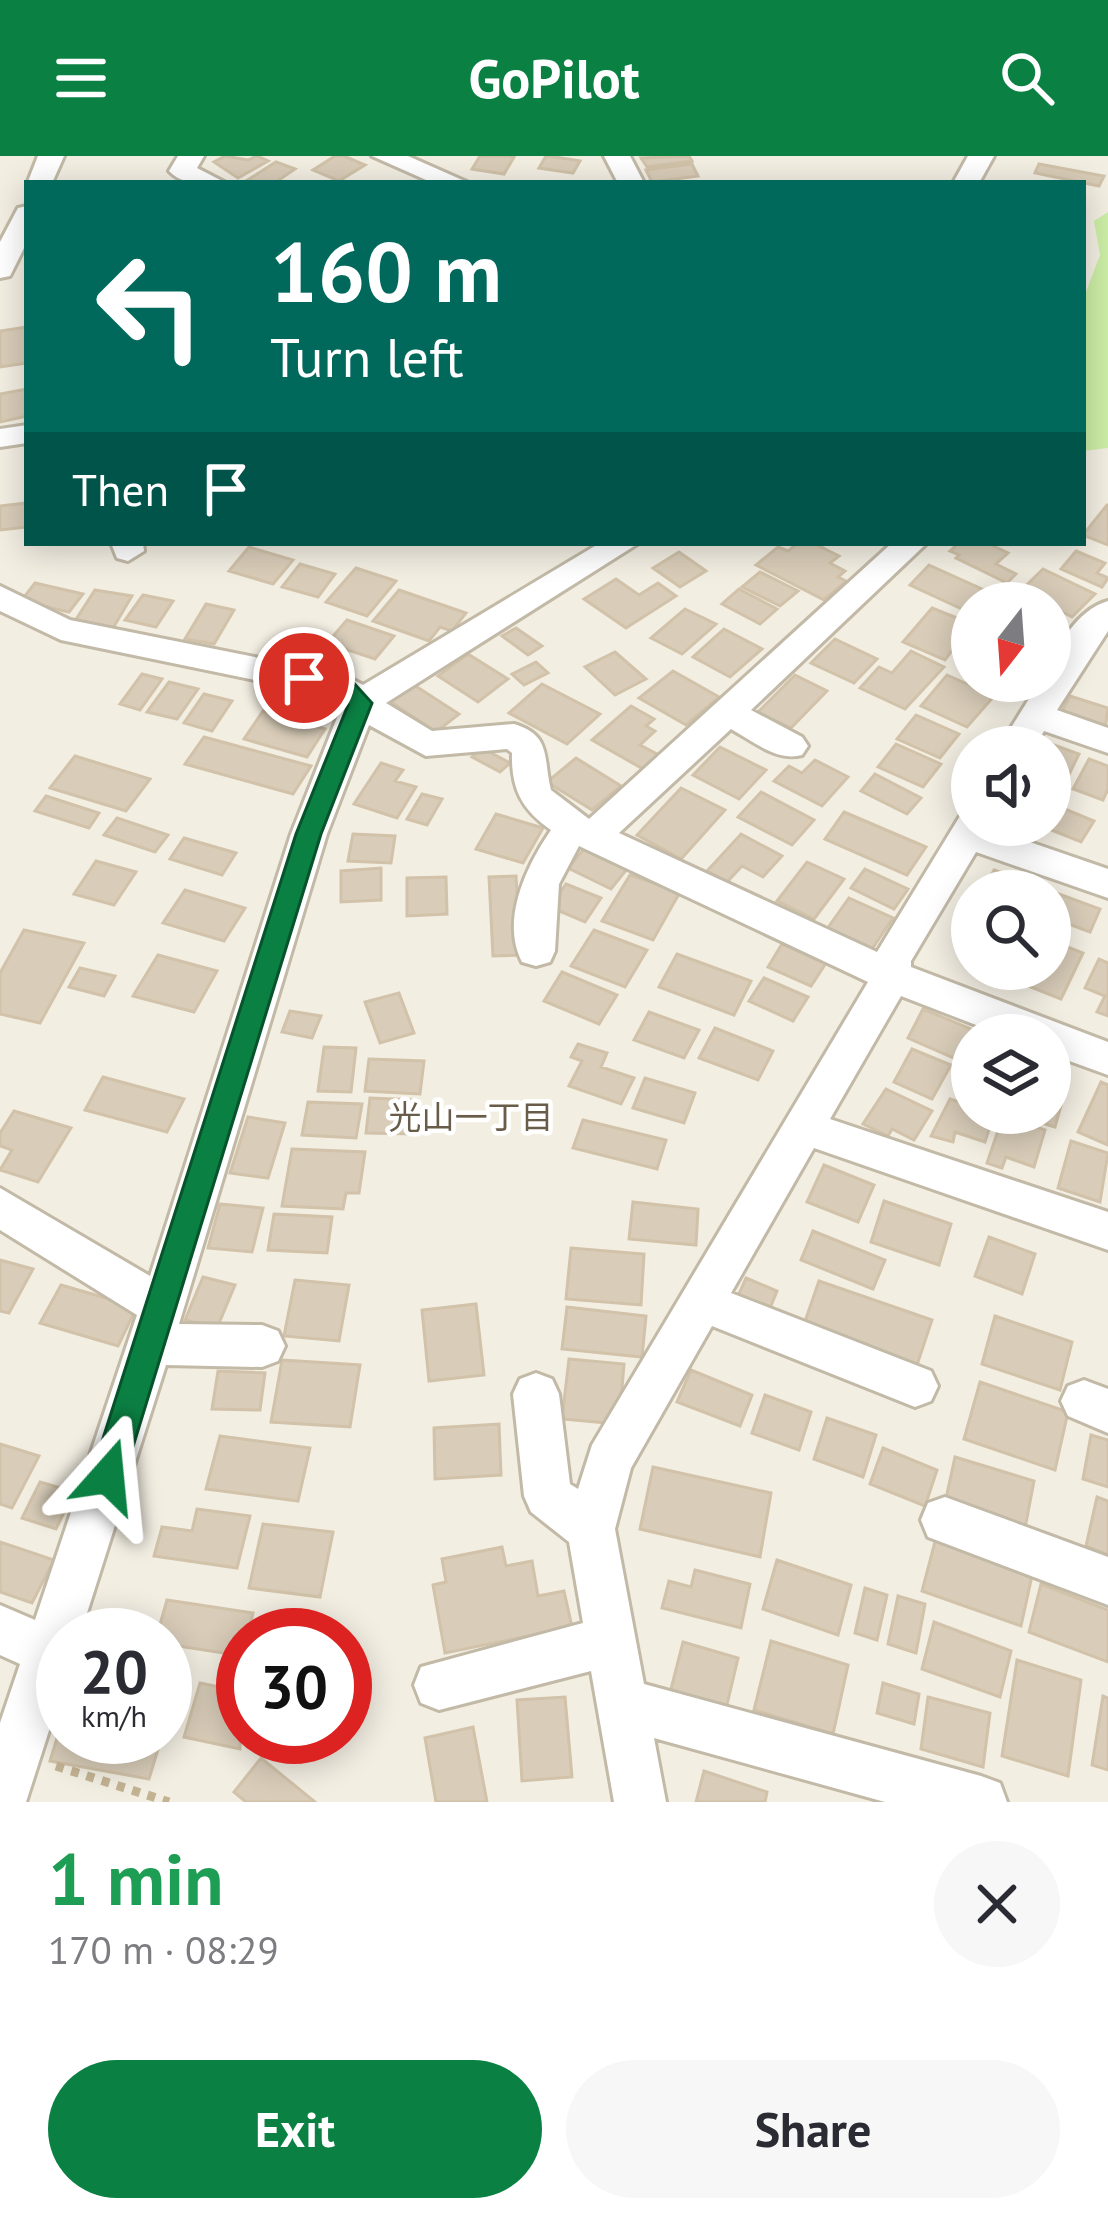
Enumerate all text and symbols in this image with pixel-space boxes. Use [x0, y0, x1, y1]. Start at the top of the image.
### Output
text: GoPilot [468, 43, 640, 113]
icon: menu [48, 45, 114, 111]
icon: search [994, 45, 1060, 111]
text: 160 m [270, 216, 502, 325]
icon: left [72, 228, 228, 384]
text: Turn left [270, 322, 464, 392]
icon: arrive [193, 456, 259, 522]
text: Then [72, 460, 169, 518]
north arrow [951, 582, 1071, 702]
map controls [951, 582, 1071, 1134]
pin [253, 627, 355, 729]
icon: arrive [271, 645, 337, 711]
button: sound [951, 726, 1071, 846]
button: search [951, 870, 1071, 990]
button: layers [951, 1014, 1071, 1134]
district label: 光山一丁目 [389, 1095, 554, 1138]
position arrow [45, 1413, 171, 1539]
speed limit sign: 30 [216, 1608, 372, 1764]
text: 20 [80, 1632, 148, 1710]
text: km/h [81, 1696, 147, 1735]
text: 1 min [48, 1832, 224, 1925]
button: close [934, 1841, 1060, 1967]
text: 170 m · 08:29 [48, 1924, 279, 1975]
button: Exit [48, 2060, 542, 2198]
button: Share [566, 2060, 1060, 2198]

